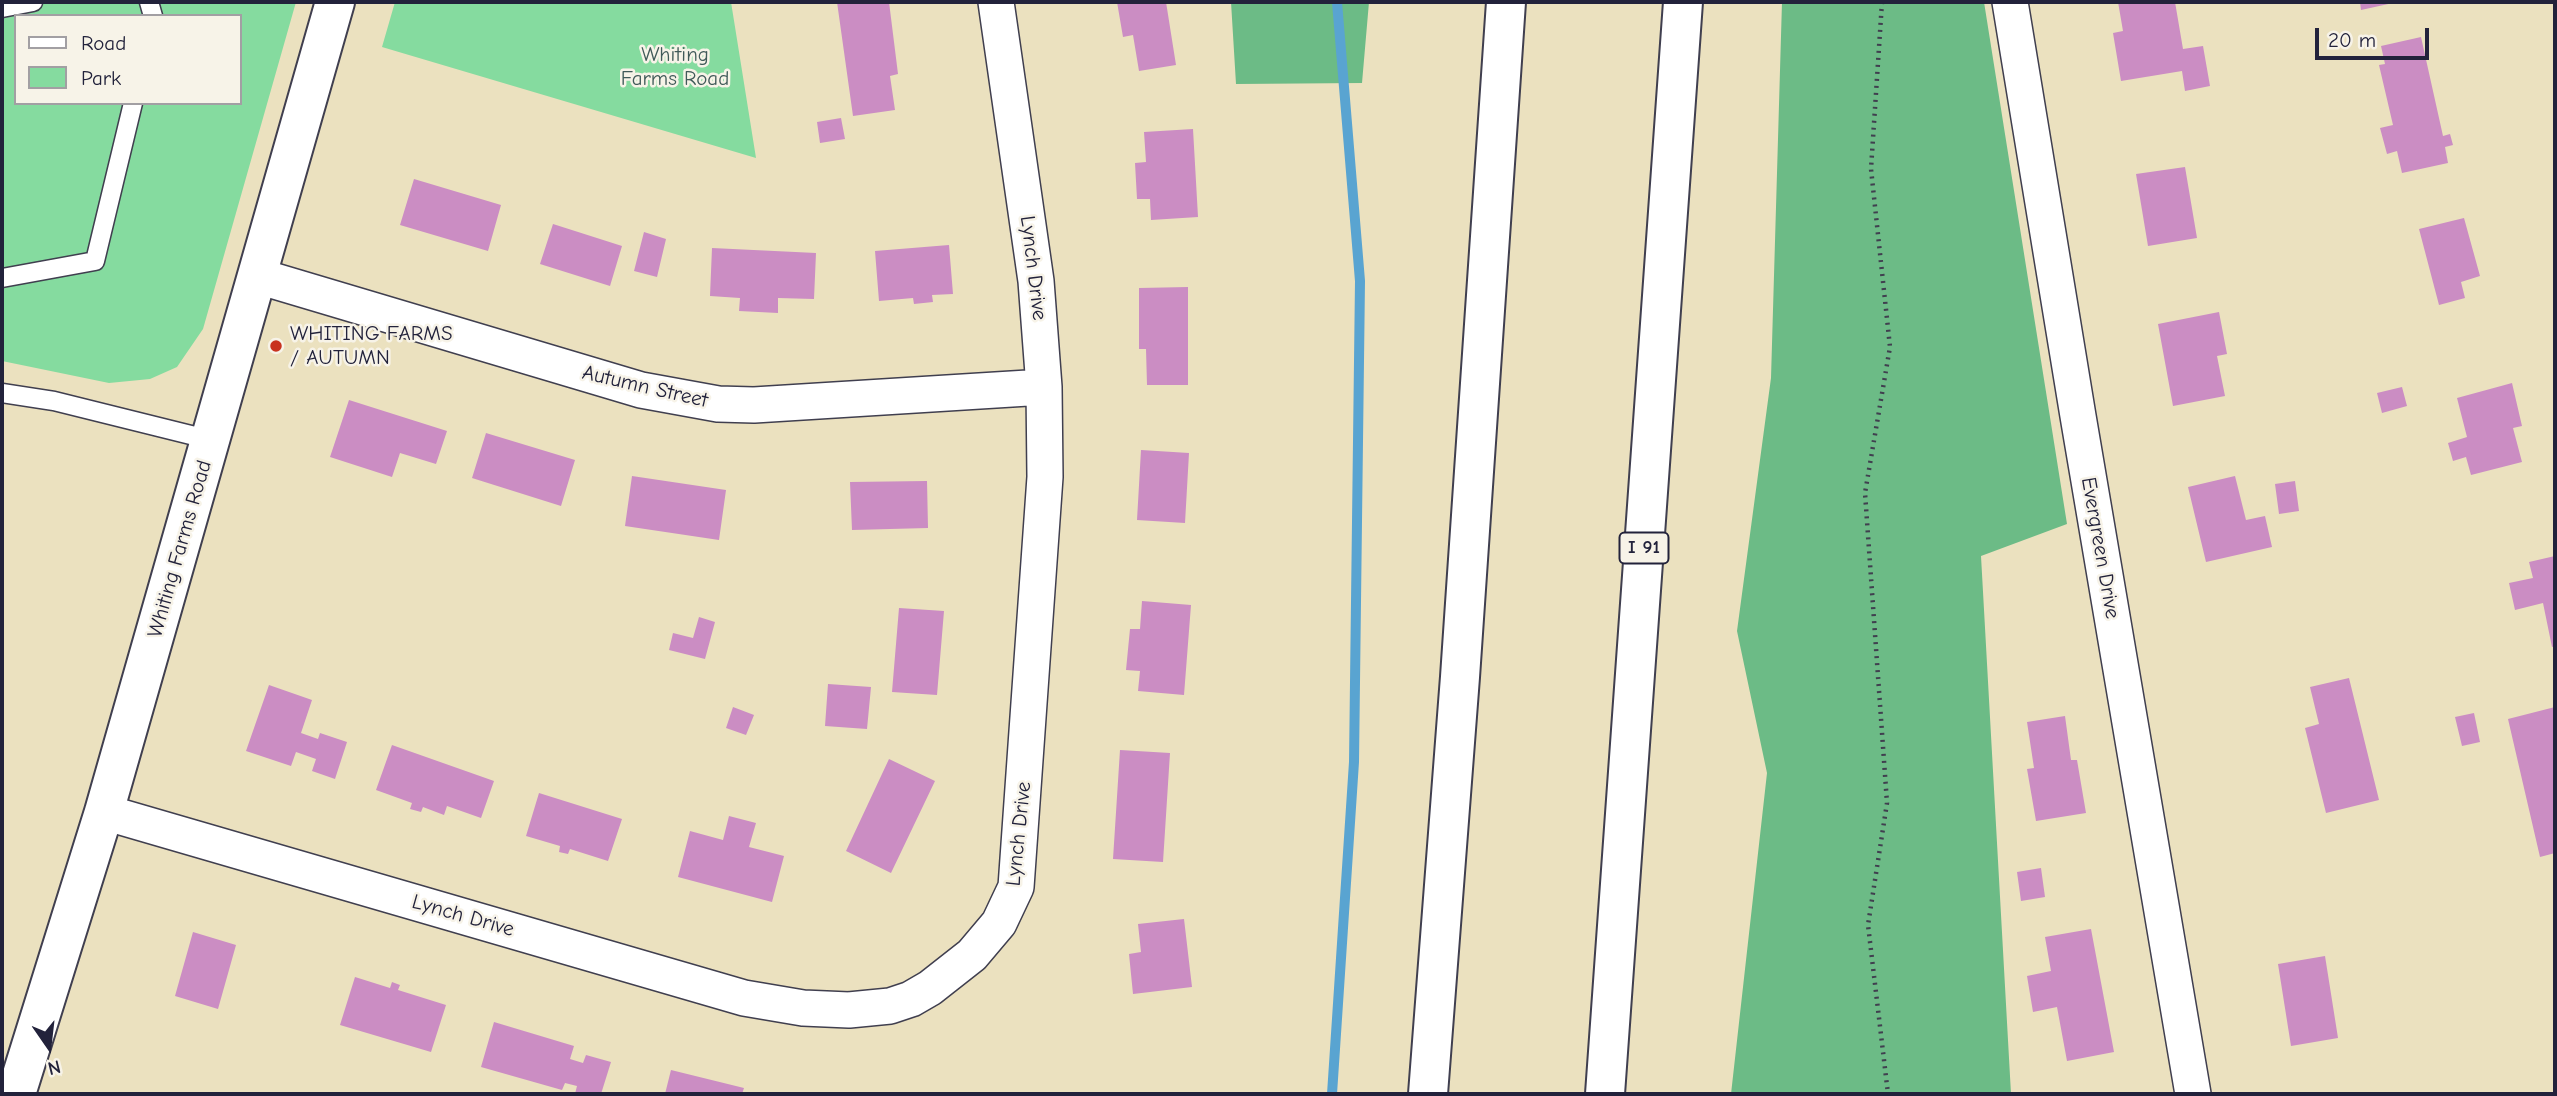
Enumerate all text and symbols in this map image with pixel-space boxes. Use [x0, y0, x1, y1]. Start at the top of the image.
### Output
legend [14, 14, 242, 105]
scale bar [2319, 14, 2433, 58]
text: 20 m [2328, 28, 2376, 52]
text: Road [81, 31, 126, 55]
park label: Whiting Farms Road [621, 42, 729, 92]
text: Park [81, 66, 121, 90]
street label: Lynch Drive [1014, 214, 1052, 322]
place label: WHITING FARMS / AUTUMN [290, 321, 452, 371]
marker: WHITING FARMS / AUTUMN [268, 338, 284, 354]
street label: Autumn Street [580, 360, 710, 414]
street label: Whiting Farms Road [143, 457, 217, 641]
street label: Evergreen Drive [2075, 475, 2125, 621]
road number: I 91 [1620, 533, 1668, 564]
street label: Lynch Drive [1001, 780, 1037, 888]
street label: Lynch Drive [409, 889, 517, 943]
north arrow [14, 1012, 84, 1082]
text: N [45, 1055, 63, 1080]

